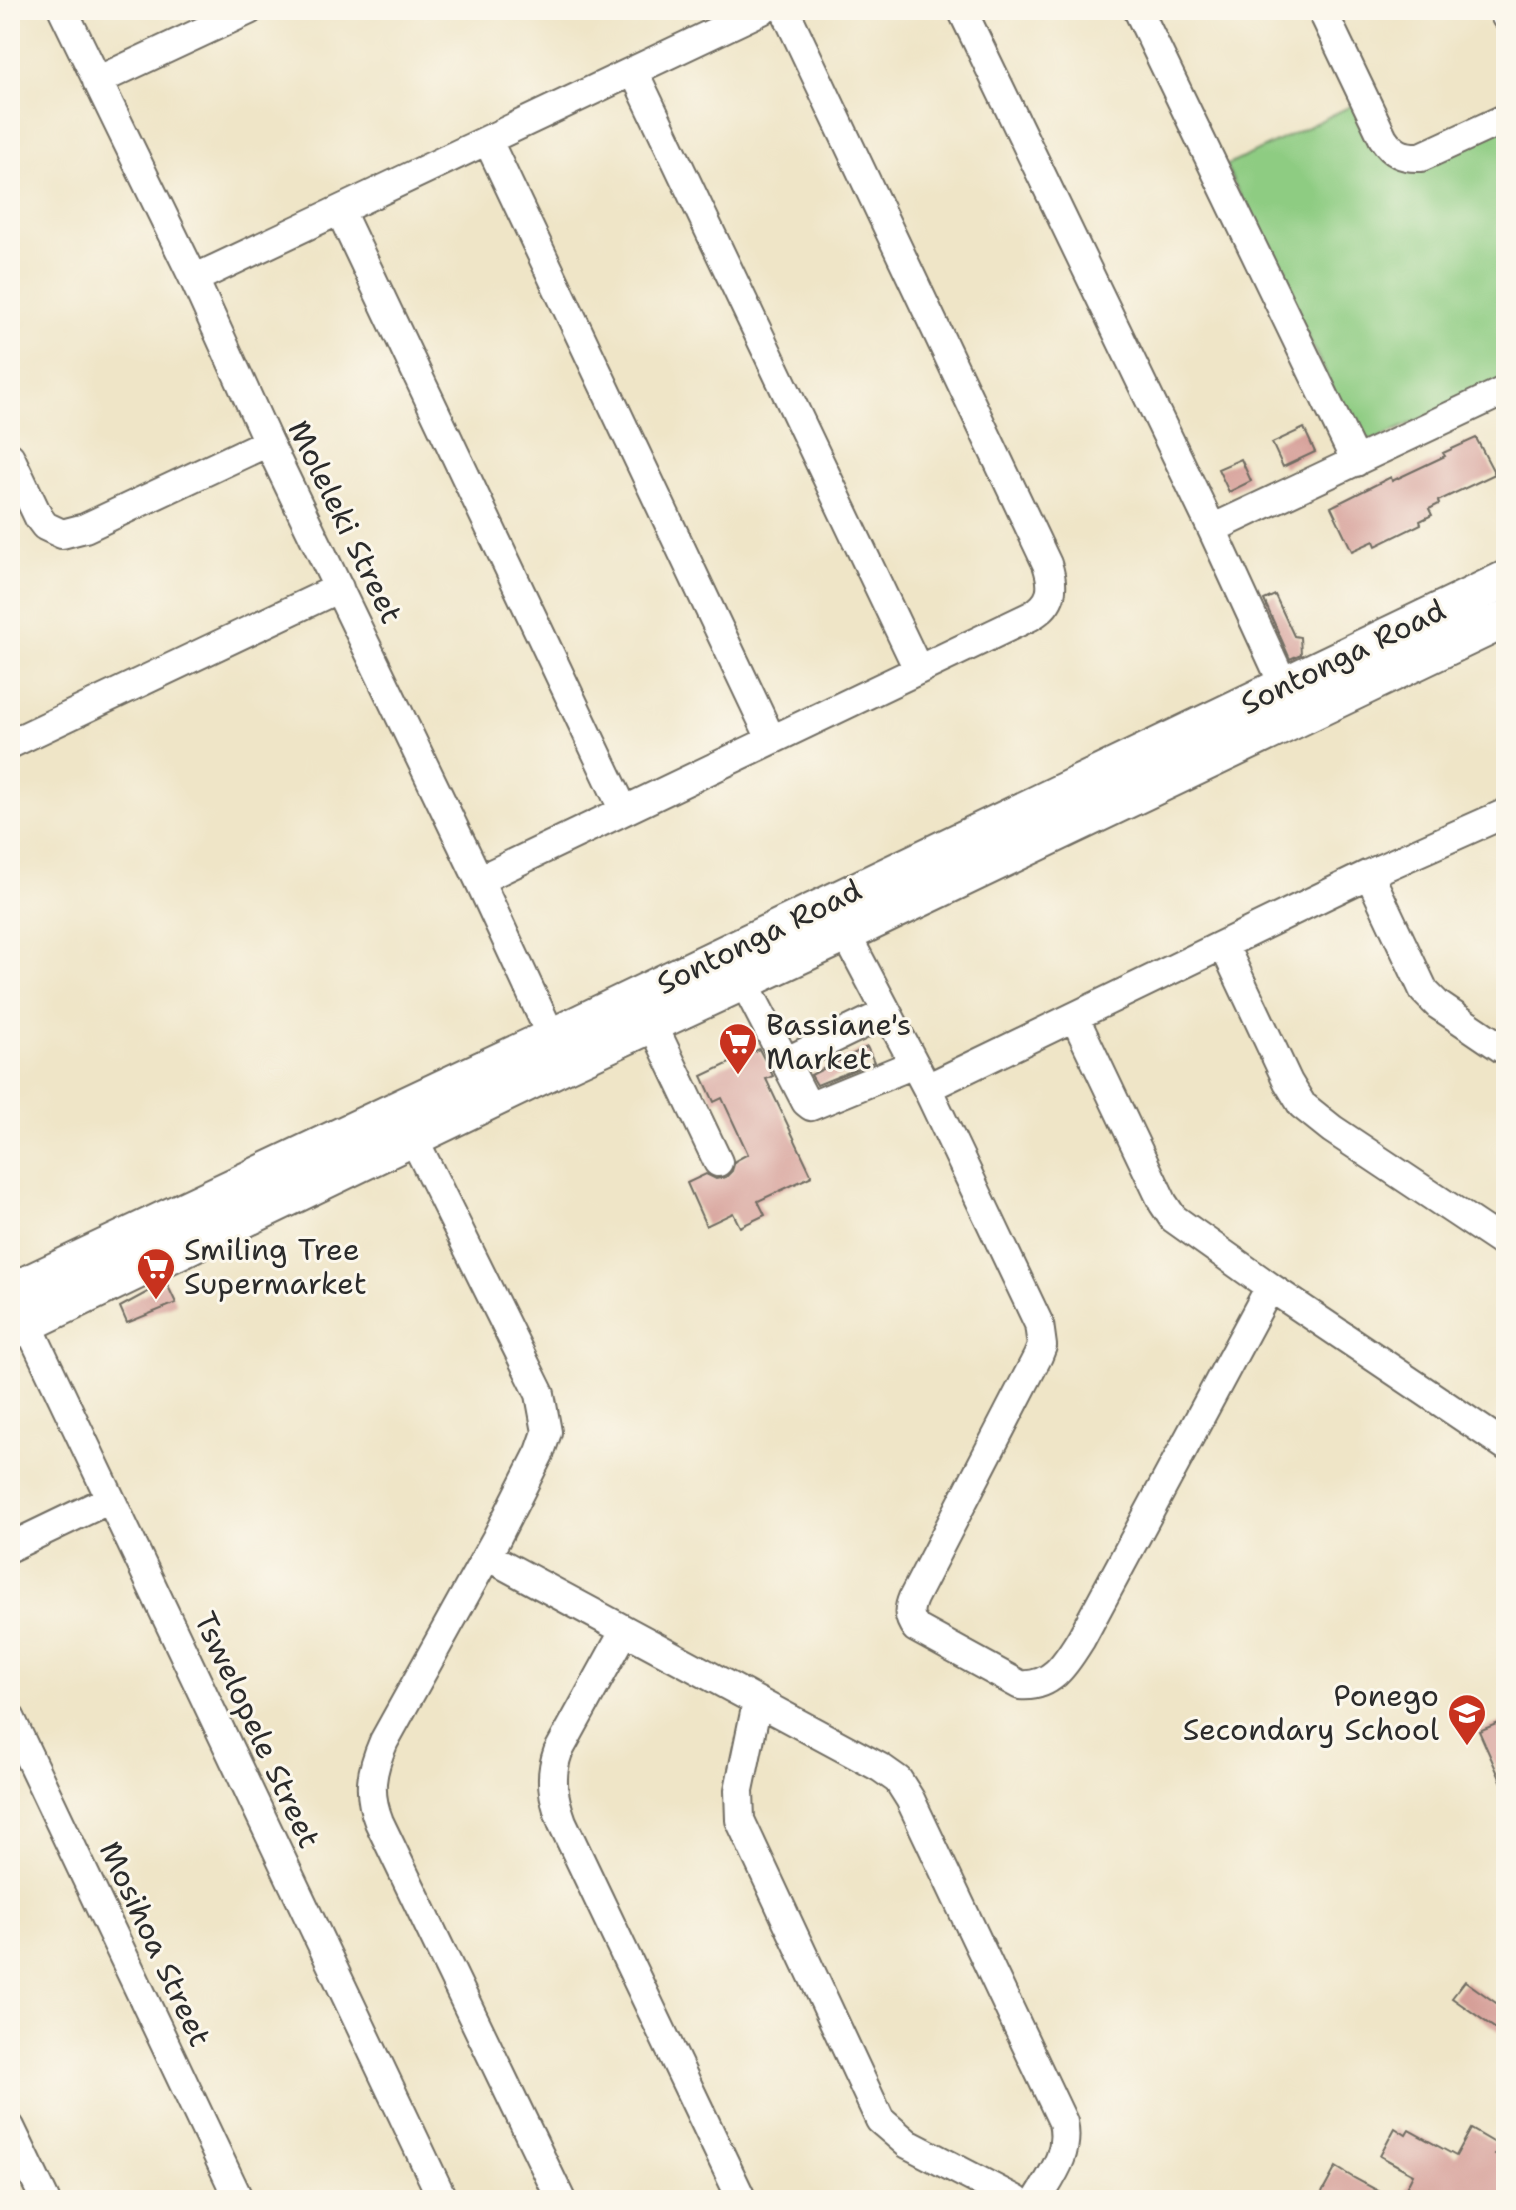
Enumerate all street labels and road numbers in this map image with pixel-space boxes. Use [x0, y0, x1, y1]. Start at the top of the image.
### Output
street label: Moleleki Street [279, 413, 412, 630]
street label: Sontonga Road [1233, 589, 1452, 724]
street label: Sontonga Road [649, 869, 868, 1004]
street label: Tswelopele Street [185, 1605, 330, 1855]
street label: Mosihoa Street [90, 1835, 221, 2053]

